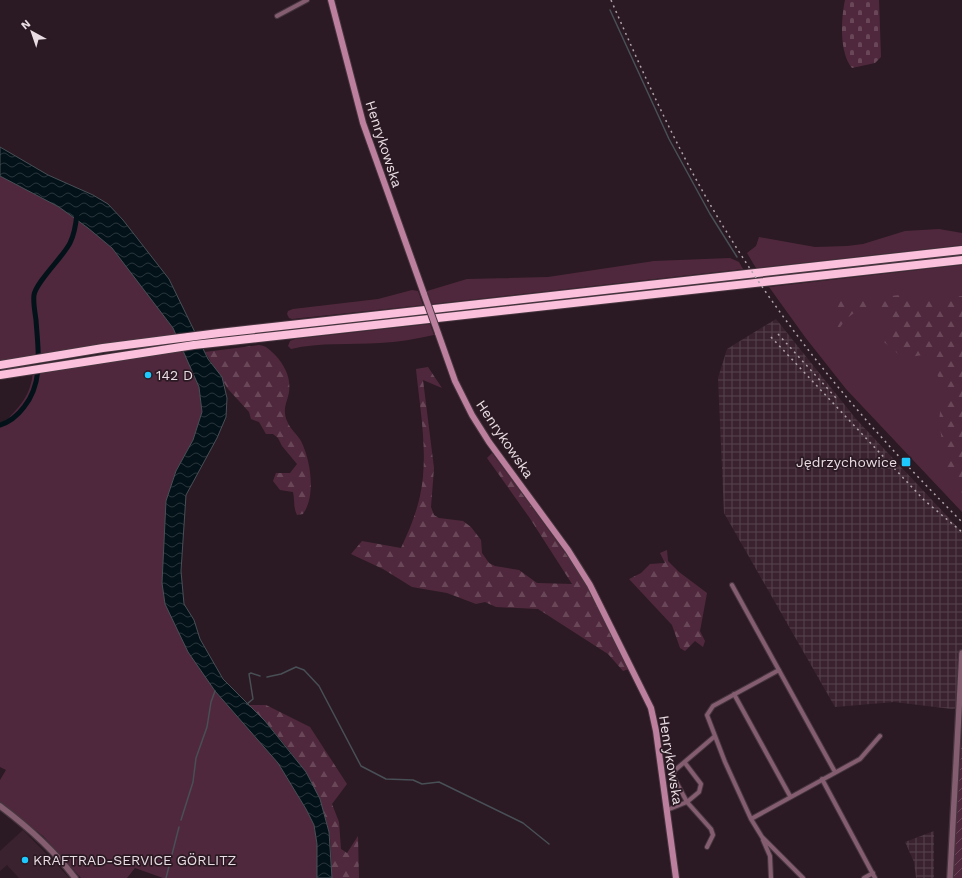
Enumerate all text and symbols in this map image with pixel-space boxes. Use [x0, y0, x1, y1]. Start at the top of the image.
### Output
north arrow [12, 12, 52, 52]
text: N [19, 17, 33, 32]
street label: Henrykowska [362, 99, 406, 190]
place label: 142 D [156, 367, 193, 383]
marker: 142 D [143, 370, 153, 380]
street label: Henrykowska [473, 397, 537, 481]
place label: Jędrzychowice [796, 454, 897, 470]
marker: Jędrzychowice [900, 456, 912, 468]
street label: Henrykowska [656, 714, 686, 806]
place label: KRAFTRAD-SERVICE GÖRLITZ [33, 852, 237, 868]
marker: KRAFTRAD-SERVICE GÖRLITZ [20, 855, 30, 865]

